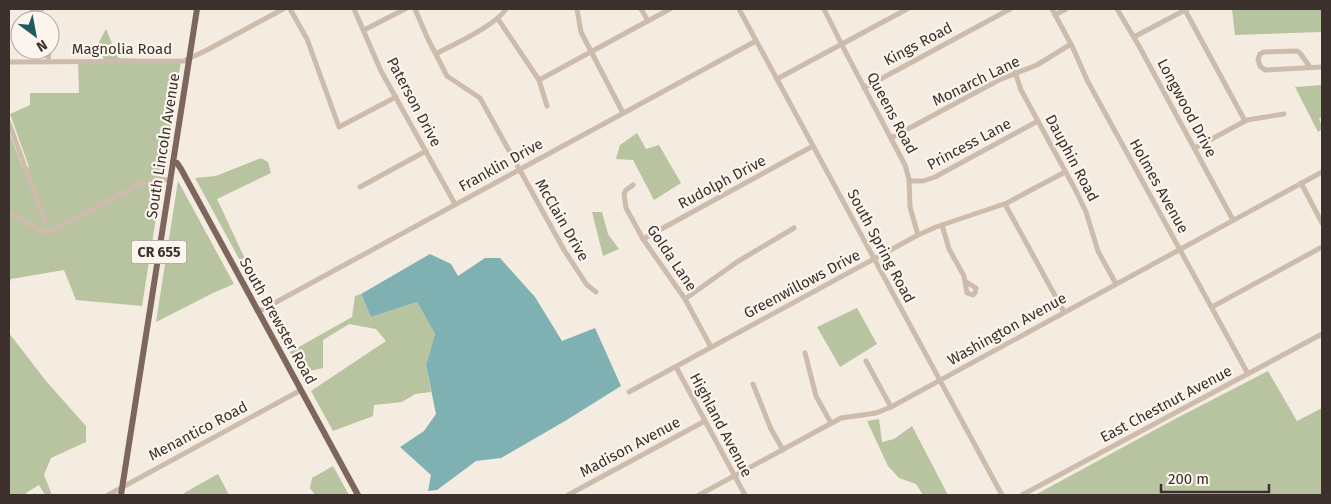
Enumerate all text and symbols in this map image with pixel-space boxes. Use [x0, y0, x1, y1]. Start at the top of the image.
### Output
north arrow [10, 10, 60, 60]
street label: Kings Road [881, 18, 955, 70]
text: N [33, 36, 50, 55]
street label: Magnolia Road [72, 40, 172, 58]
street label: Monarch Lane [929, 52, 1023, 110]
street label: Paterson Drive [383, 54, 445, 150]
street label: Longwood Drive [1154, 56, 1220, 160]
street label: Queens Road [863, 69, 921, 157]
street label: South Lincoln Avenue [143, 72, 183, 220]
street label: Dauphin Road [1042, 112, 1102, 204]
street label: Princess Lane [924, 114, 1014, 174]
street label: Franklin Drive [456, 135, 546, 195]
street label: Holmes Avenue [1126, 136, 1192, 236]
street label: Rudolph Drive [675, 151, 769, 213]
street label: McClain Drive [531, 176, 593, 264]
street label: South Spring Road [843, 186, 919, 306]
street label: Golda Lane [643, 221, 701, 295]
road number: CR 655 [132, 240, 186, 264]
street label: Greenwillows Drive [741, 246, 863, 322]
street label: South Brewster Road [236, 255, 320, 387]
street label: Washington Avenue [944, 289, 1070, 369]
street label: East Chestnut Avenue [1097, 362, 1235, 446]
street label: Highland Avenue [686, 370, 756, 480]
street label: Menantico Road [145, 397, 251, 465]
street label: Madison Avenue [577, 413, 683, 481]
scale bar [1161, 462, 1268, 494]
text: 200 m [1168, 470, 1209, 488]

